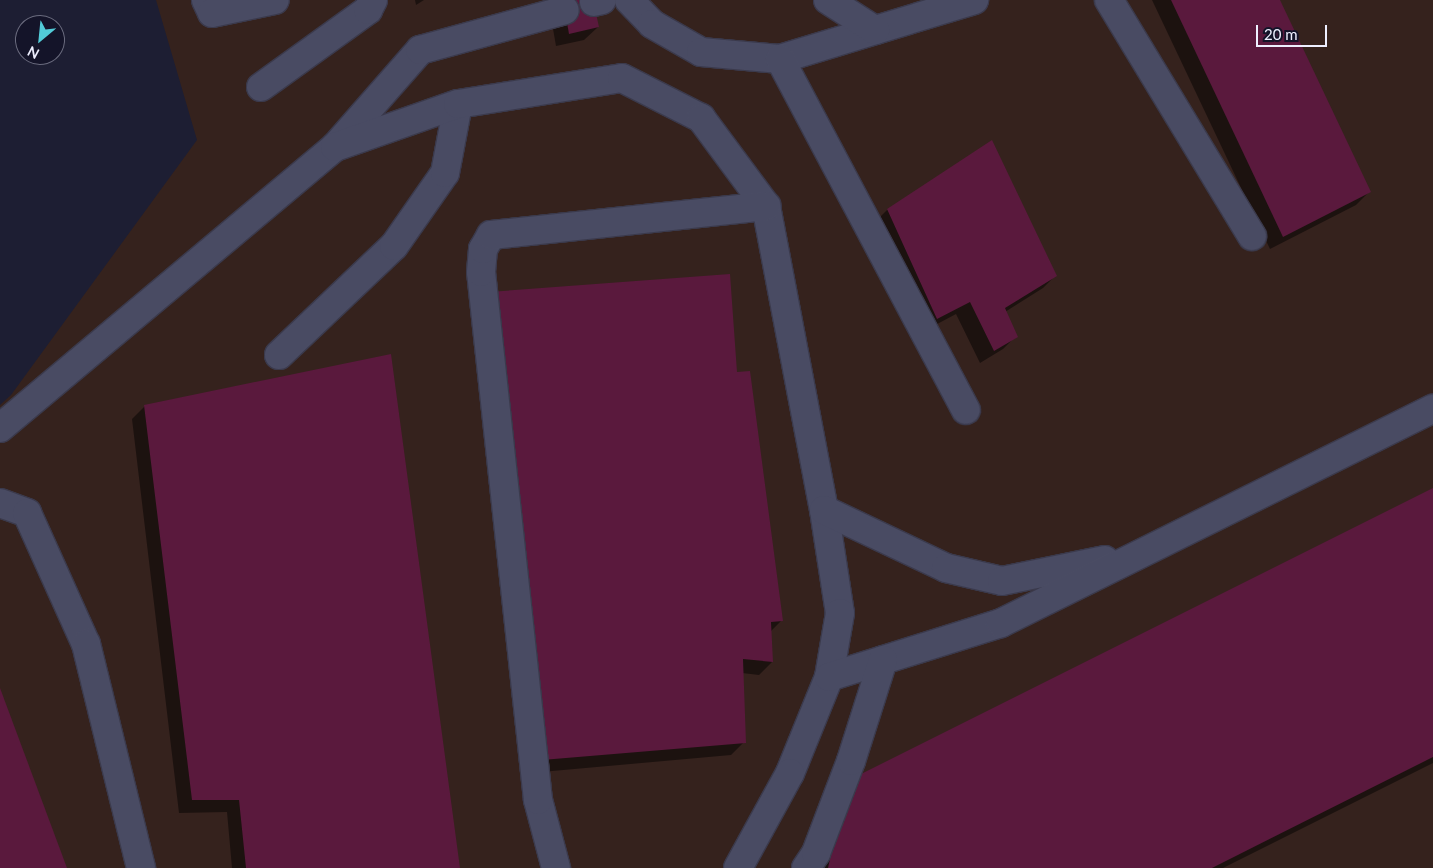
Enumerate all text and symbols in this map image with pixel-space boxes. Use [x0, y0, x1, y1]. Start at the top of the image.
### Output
north arrow [15, 15, 65, 65]
scale bar [1258, 15, 1329, 47]
text: 20 m [1264, 25, 1298, 43]
text: N [24, 43, 42, 63]

